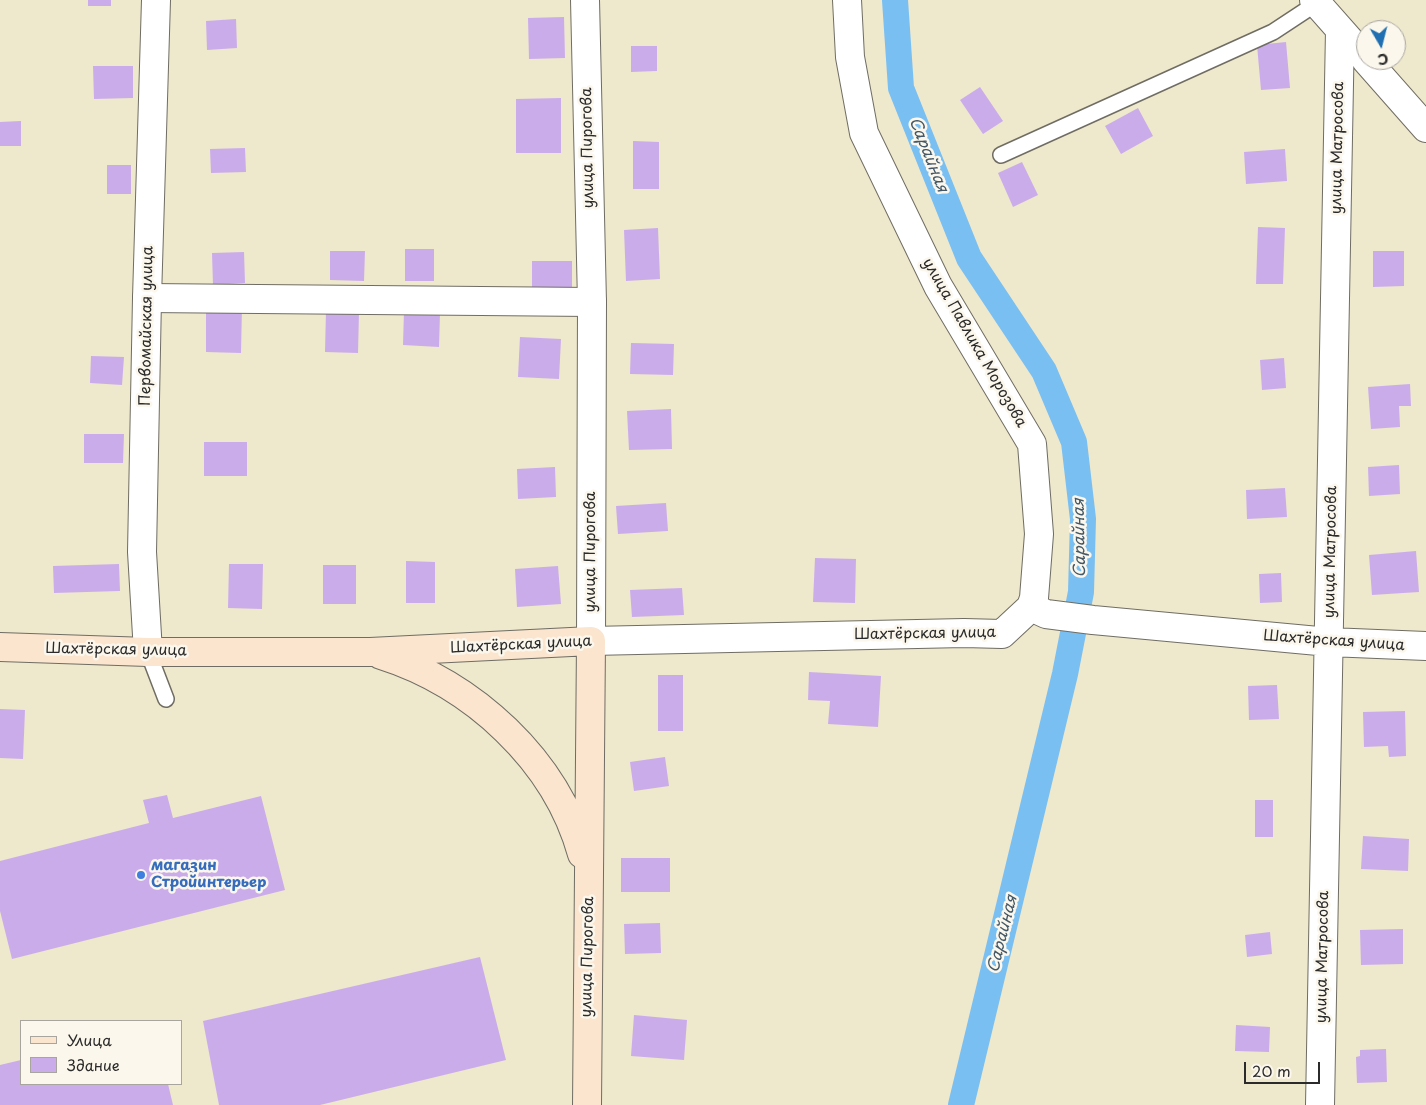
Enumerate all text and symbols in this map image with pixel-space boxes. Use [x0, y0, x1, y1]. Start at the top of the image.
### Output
north arrow [1356, 20, 1406, 70]
text: С [1376, 48, 1390, 70]
street label: улица Матросова [1328, 82, 1348, 214]
street label: улица Пирогова [578, 87, 598, 209]
water label: Сарайная [904, 115, 952, 195]
street label: Первомайская улица [137, 246, 157, 406]
street label: улица Павлика Морозова [918, 255, 1030, 431]
street label: улица Матросова [1321, 486, 1341, 618]
street label: улица Пирогова [582, 492, 600, 612]
water label: Сарайная [1070, 498, 1090, 578]
street label: Шахтёрская улица [854, 624, 996, 644]
street label: Шахтёрская улица [1263, 627, 1405, 655]
street label: Шахтёрская улица [450, 632, 592, 658]
street label: Шахтёрская улица [45, 640, 187, 660]
place label: магазин Стройинтерьер [151, 857, 266, 892]
marker: магазин Стройинтерьер [135, 869, 147, 881]
street label: улица Матросова [1313, 891, 1333, 1023]
water label: Сарайная [984, 893, 1022, 975]
street label: улица Пирогова [578, 896, 598, 1018]
legend [20, 1020, 182, 1085]
text: Улица [67, 1028, 112, 1051]
scale bar [1246, 1052, 1322, 1084]
text: Здание [67, 1053, 120, 1076]
text: 20 m [1252, 1059, 1291, 1082]

